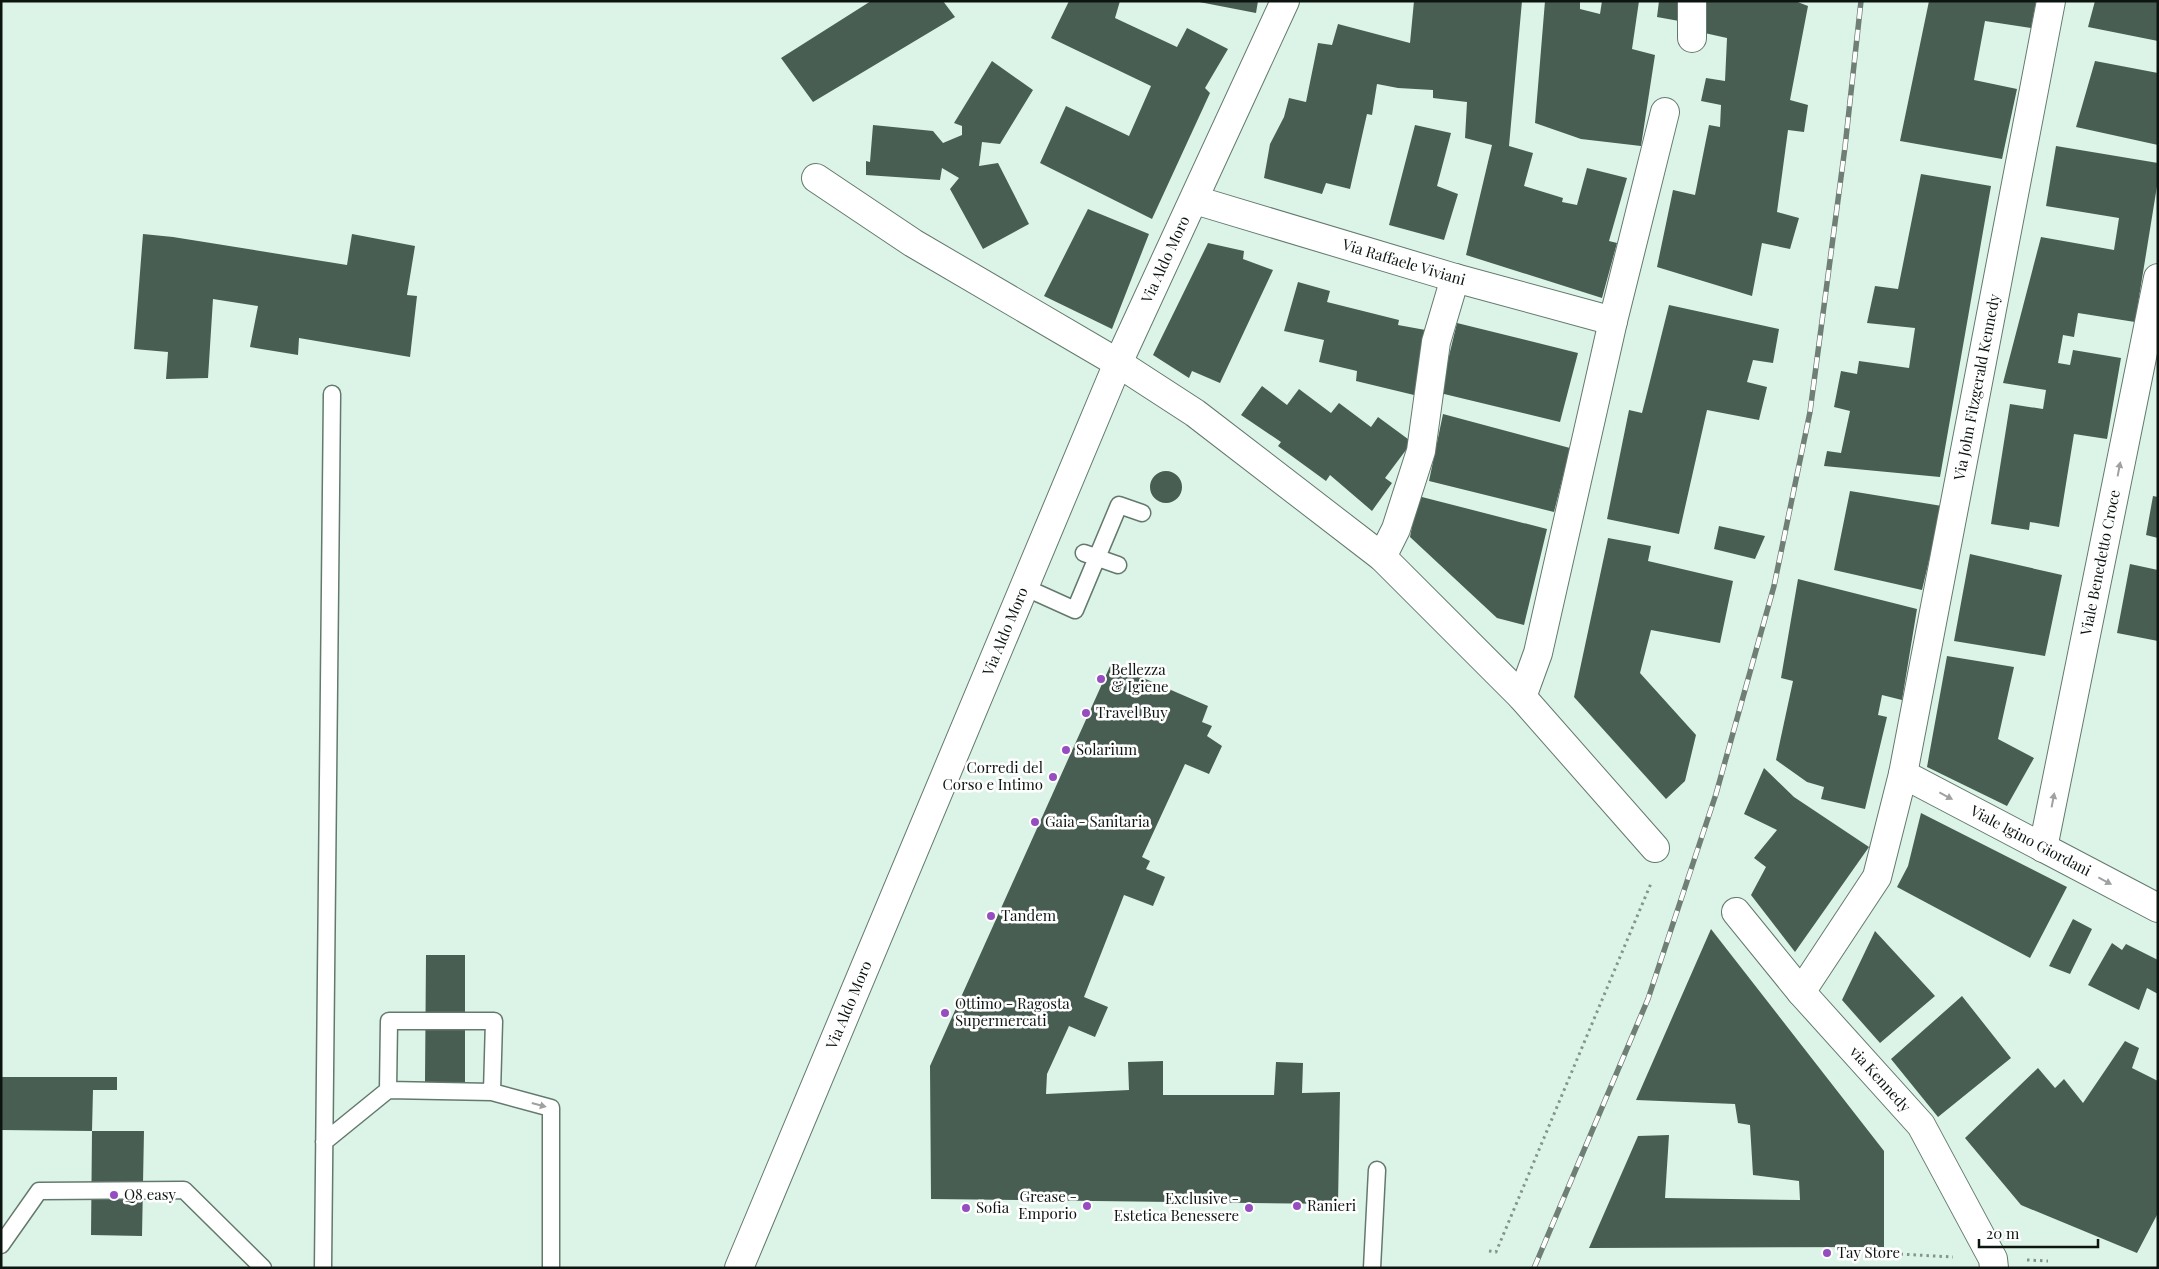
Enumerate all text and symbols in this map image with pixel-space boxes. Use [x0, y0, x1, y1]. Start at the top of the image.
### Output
street label: Via Aldo Moro [1136, 212, 1194, 307]
street label: Via Raffaele Viviani [1339, 233, 1468, 290]
street label: Via John Fitzgerald Kennedy [1948, 292, 2004, 483]
one-way arrow [2115, 462, 2123, 477]
street label: Viale Benedetto Croce [2075, 488, 2124, 638]
street label: Via Aldo Moro [977, 584, 1032, 679]
place label: Bellezza & Igiene [1111, 659, 1169, 696]
marker: Bellezza & Igiene [1095, 673, 1107, 685]
place label: Travel Buy [1096, 702, 1168, 722]
marker: Travel Buy [1080, 707, 1092, 719]
place label: Solarium [1076, 739, 1138, 759]
marker: Solarium [1060, 744, 1072, 756]
place label: Corredi del Corso e Intimo [943, 757, 1043, 794]
marker: Corredi del Corso e Intimo [1047, 771, 1059, 783]
one-way arrow [1939, 792, 1952, 801]
one-way arrow [2049, 792, 2057, 808]
street label: Viale Igino Giordani [1966, 800, 2095, 880]
place label: Gaia - Sanitaria [1045, 811, 1150, 831]
marker: Gaia - Sanitaria [1029, 816, 1041, 828]
one-way arrow [2098, 876, 2112, 885]
place label: Tandem [1001, 905, 1057, 925]
marker: Tandem [985, 910, 997, 922]
street label: Via Aldo Moro [820, 958, 876, 1053]
place label: Ottimo - Ragosta Supermercati [955, 993, 1070, 1030]
marker: Ottimo - Ragosta Supermercati [939, 1007, 951, 1019]
street label: via Kennedy [1845, 1041, 1916, 1116]
one-way arrow [532, 1101, 547, 1109]
place label: Q8 easy [124, 1184, 176, 1204]
place label: Grease - Emporio [1018, 1186, 1077, 1223]
place label: Exclusive - Estetica Benessere [1114, 1188, 1239, 1225]
marker: Q8 easy [108, 1189, 120, 1201]
place label: Ranieri [1307, 1195, 1357, 1215]
place label: Sofia [976, 1197, 1010, 1217]
marker: Grease - Emporio [1081, 1200, 1093, 1212]
marker: Ranieri [1291, 1200, 1303, 1212]
marker: Sofia [960, 1202, 972, 1214]
marker: Exclusive - Estetica Benessere [1243, 1202, 1255, 1214]
scale bar [1979, 1216, 2098, 1248]
text: 20 m [1986, 1223, 2020, 1243]
place label: Tay Store [1837, 1242, 1900, 1262]
marker: Tay Store [1821, 1247, 1833, 1259]

